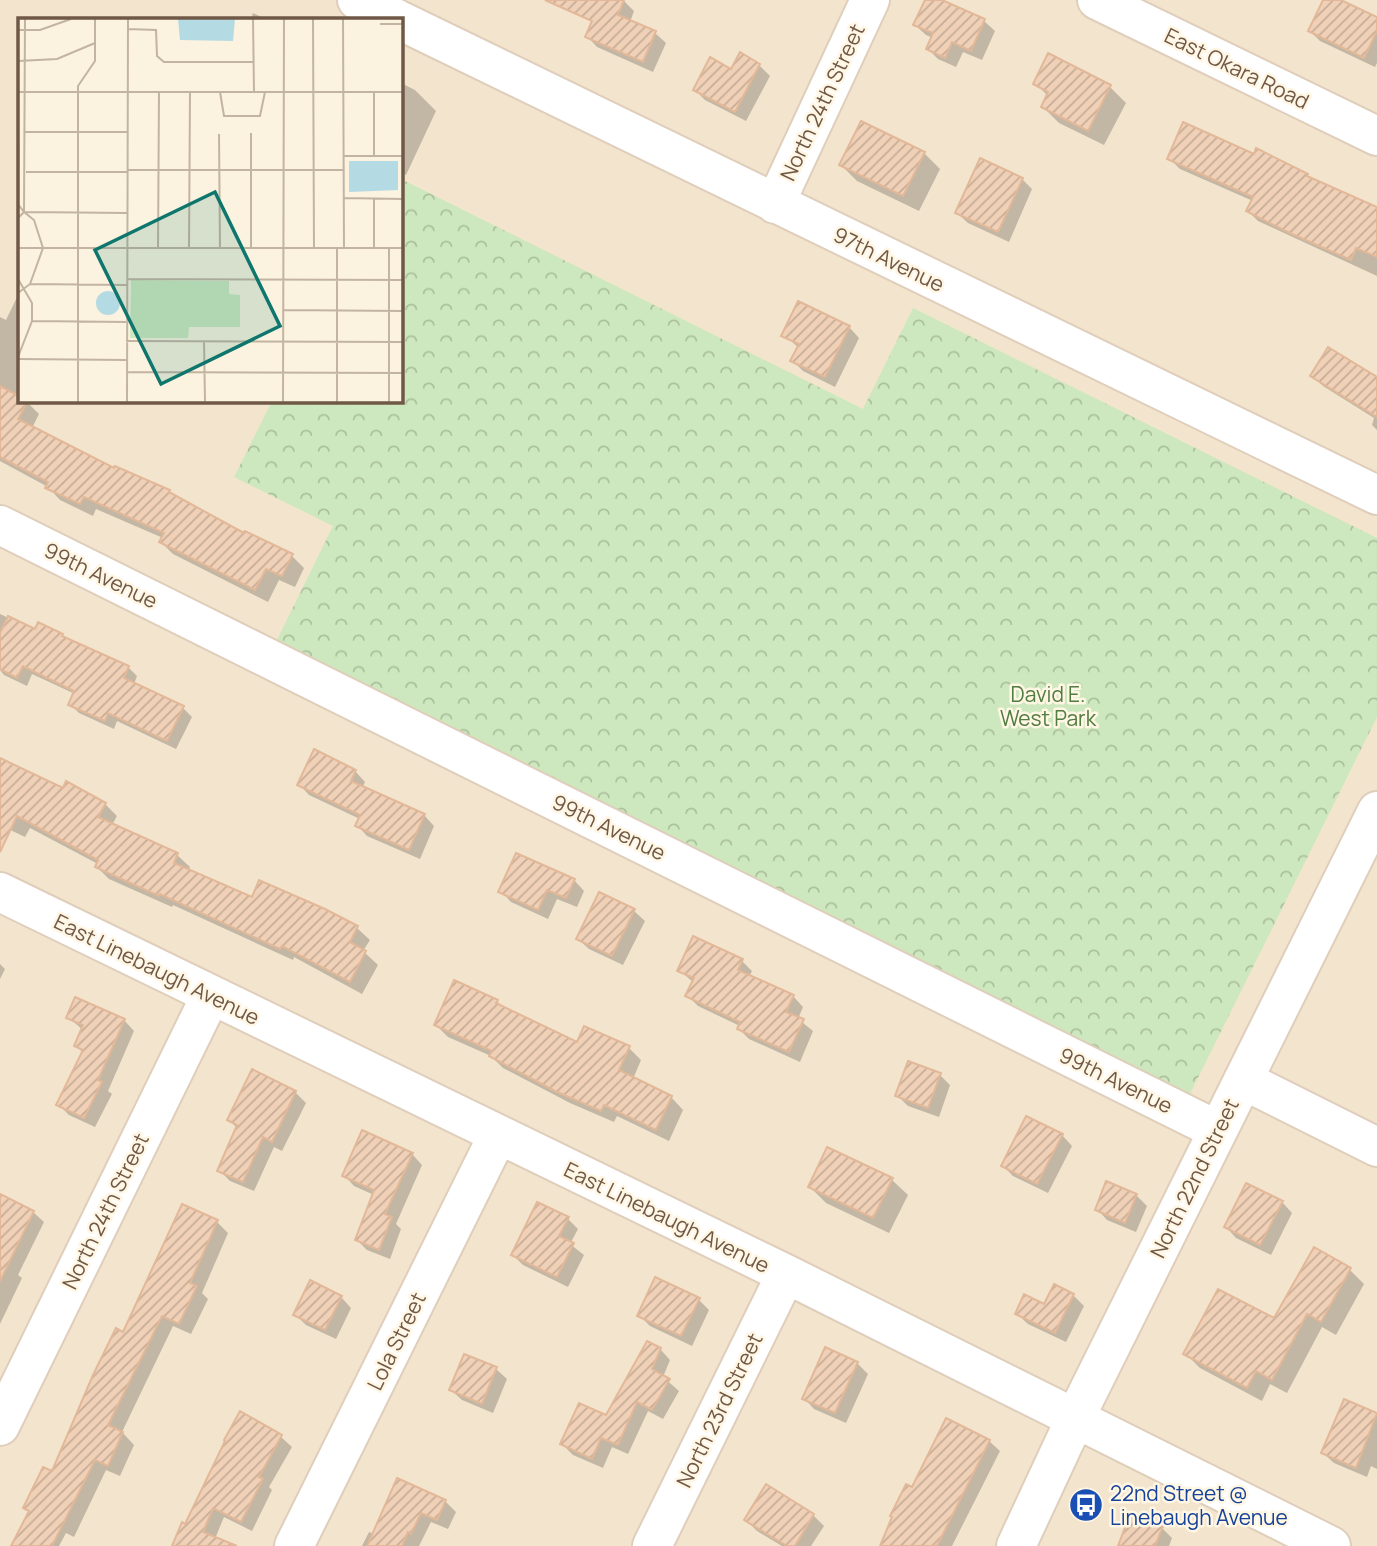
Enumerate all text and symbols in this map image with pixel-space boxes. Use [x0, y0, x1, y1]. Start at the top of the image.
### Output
inset map [18, 18, 402, 402]
street label: North 24th Street [773, 19, 871, 185]
street label: East Okara Road [1160, 21, 1314, 115]
street label: 97th Avenue [829, 220, 949, 298]
street label: 99th Avenue [40, 535, 162, 615]
park label: David E. West Park [1000, 680, 1097, 732]
street label: 99th Avenue [548, 787, 670, 867]
street label: East Linebaugh Avenue [50, 907, 264, 1031]
street label: 99th Avenue [1055, 1040, 1177, 1120]
street label: North 22nd Street [1143, 1094, 1245, 1262]
street label: North 24th Street [55, 1128, 155, 1294]
street label: East Linebaugh Avenue [560, 1155, 774, 1279]
street label: Lola Street [360, 1287, 432, 1395]
street label: North 23rd Street [669, 1328, 769, 1492]
place label: 22nd Street @ Linebaugh Avenue [1110, 1479, 1288, 1531]
bus stop icon: 22nd Street @ Linebaugh Avenue [1067, 1486, 1105, 1524]

